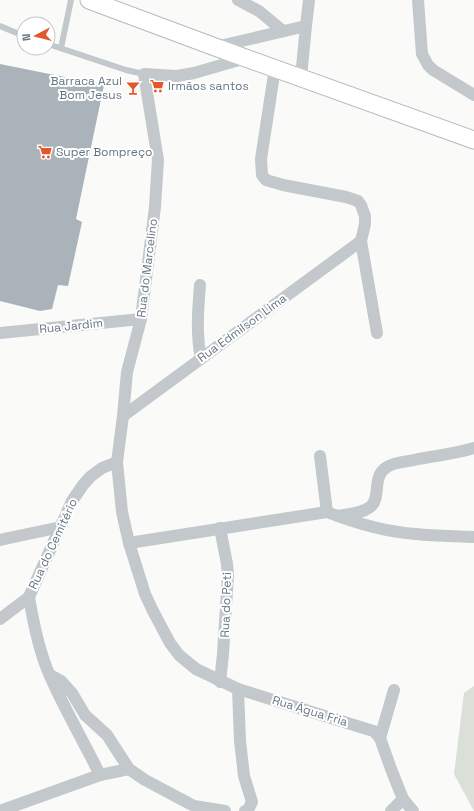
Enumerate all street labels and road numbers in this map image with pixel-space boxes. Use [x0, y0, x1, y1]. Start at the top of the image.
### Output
street label: Rua do Marcelino [133, 218, 161, 318]
street label: Rua Edmilson Lima [194, 290, 290, 366]
street label: Rua Jardim [38, 315, 104, 337]
street label: Rua do Cemitério [25, 496, 81, 592]
street label: Rua do Peti [217, 572, 235, 638]
street label: Rua Água Fria [270, 692, 350, 730]

